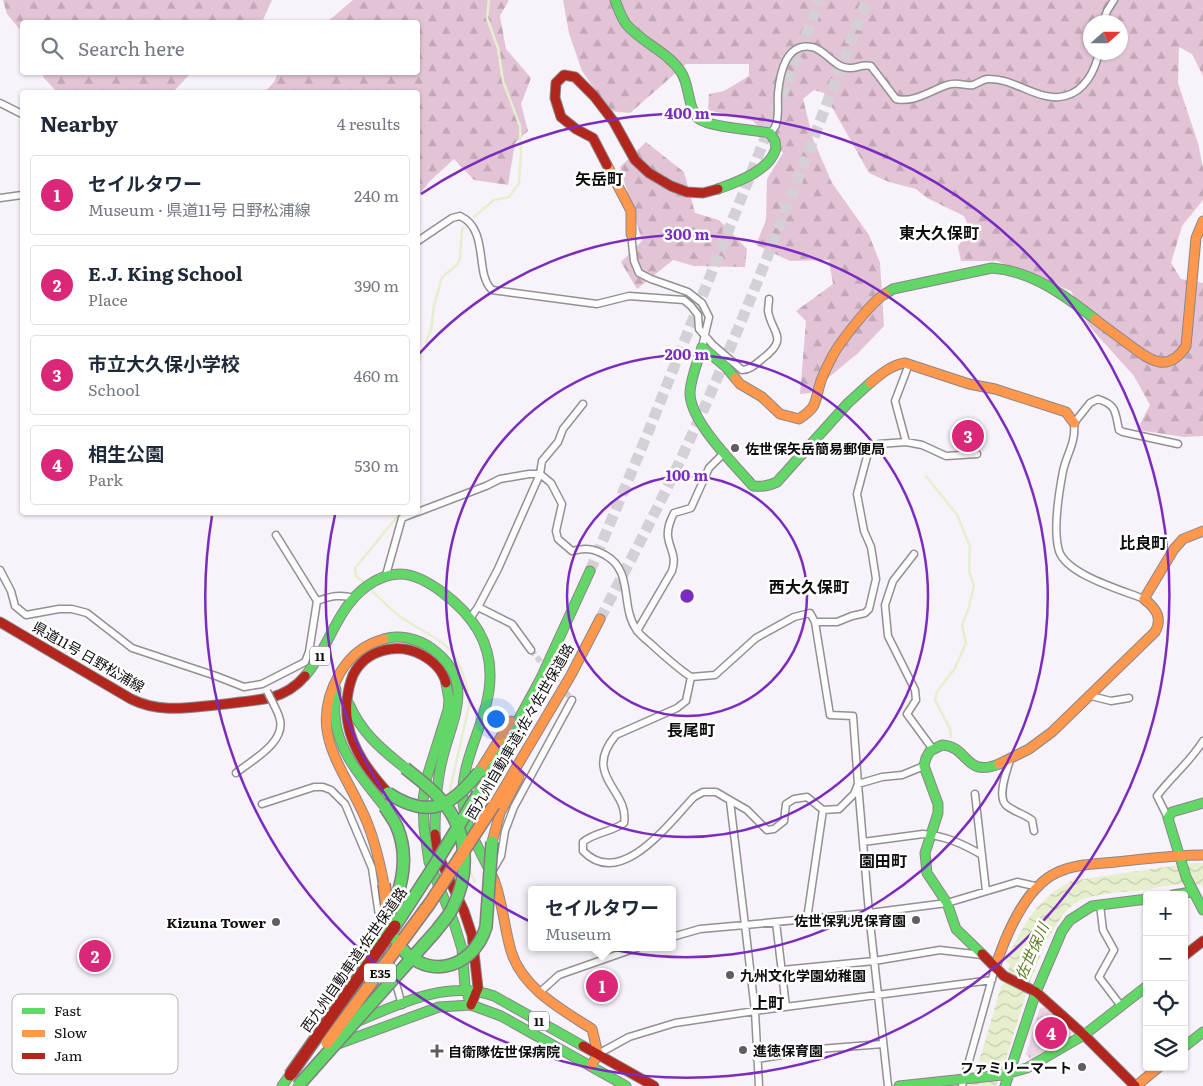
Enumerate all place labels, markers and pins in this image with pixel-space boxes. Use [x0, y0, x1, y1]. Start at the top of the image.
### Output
pin: 3 [952, 417, 984, 455]
place label: 佐世保矢岳簡易郵便局 [745, 438, 885, 458]
marker: 佐世保矢岳簡易郵便局 [729, 442, 741, 454]
centre of rings [678, 587, 696, 605]
place label: 佐世保乳児保育園 [794, 910, 906, 930]
place label: Kizuna Tower [166, 912, 266, 932]
marker: 佐世保乳児保育園 [910, 914, 922, 926]
marker: Kizuna Tower [270, 916, 282, 928]
pin: 2 [79, 937, 111, 975]
place label: 九州文化学園幼稚園 [740, 965, 866, 985]
pin: 1 [586, 967, 618, 1005]
marker: 九州文化学園幼稚園 [724, 969, 736, 981]
pin: 4 [1035, 1014, 1067, 1052]
place label: 進徳保育園 [753, 1040, 823, 1060]
place label: 自衛隊佐世保病院 [448, 1041, 560, 1061]
marker: 自衛隊佐世保病院 [430, 1044, 444, 1058]
marker: 進徳保育園 [737, 1044, 749, 1056]
place label: ファミリーマート [960, 1057, 1072, 1077]
marker: ファミリーマート [1076, 1061, 1088, 1073]

